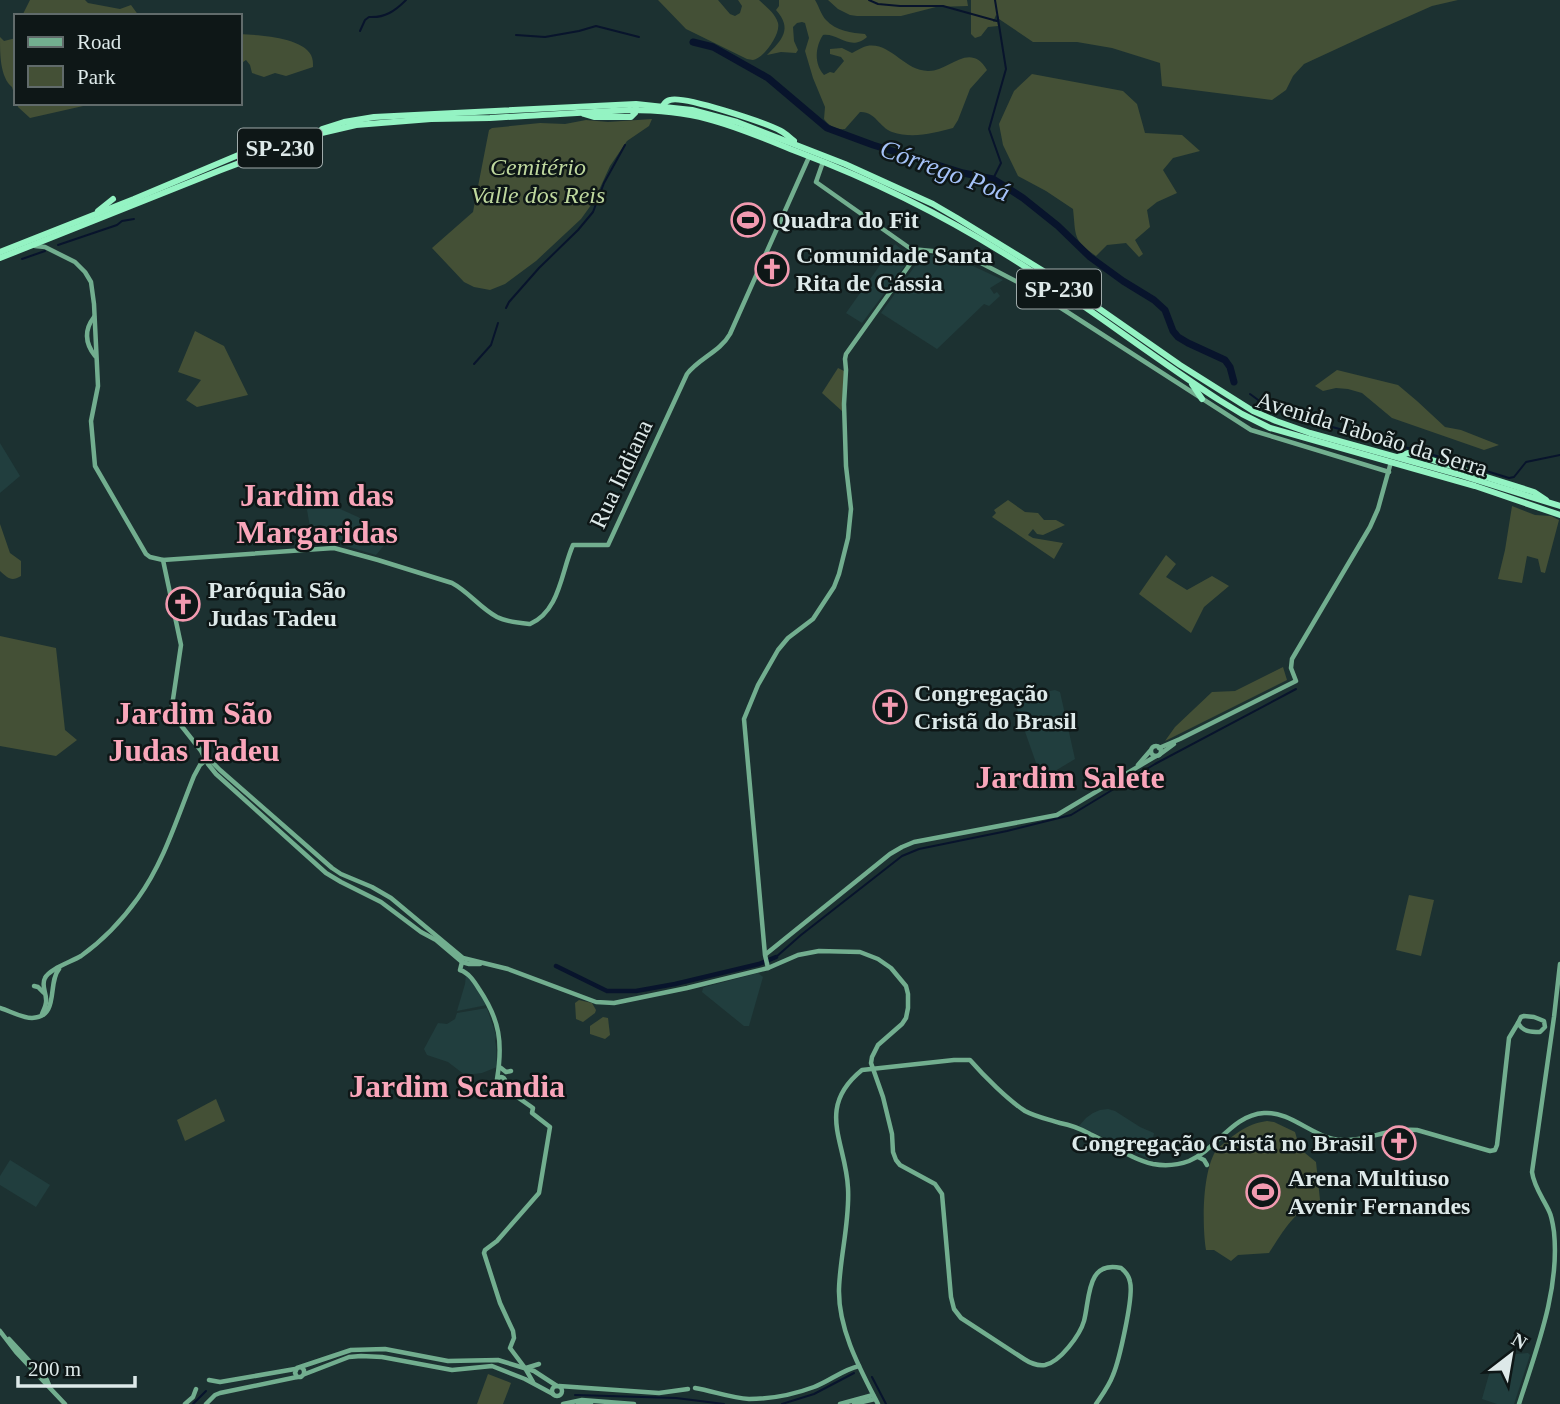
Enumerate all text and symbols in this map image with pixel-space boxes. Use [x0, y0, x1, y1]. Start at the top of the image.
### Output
legend [14, 14, 242, 105]
text: Road [77, 30, 122, 54]
text: Park [77, 65, 116, 89]
road number: SP-230 [238, 128, 322, 168]
water label: Córrego Poá [876, 134, 1013, 207]
park label: Cemitério Valle dos Reis [471, 154, 605, 208]
sports icon: Quadra do Fit [729, 201, 767, 239]
place label: Quadra do Fit [772, 207, 919, 233]
place label: Comunidade Santa Rita de Cássia [796, 242, 993, 296]
church icon: Comunidade Santa Rita de Cássia [753, 250, 791, 288]
road number: SP-230 [1017, 270, 1101, 308]
street label: Avenida Taboão da Serra [1253, 386, 1491, 482]
street label: Rua Indiana [585, 415, 658, 532]
district label: Jardim das Margaridas [236, 477, 398, 550]
place label: Paróquia São Judas Tadeu [208, 577, 346, 631]
church icon: Paróquia São Judas Tadeu [164, 585, 202, 623]
place label: Congregação Cristã do Brasil [914, 680, 1077, 734]
church icon: Congregação Cristã do Brasil [871, 688, 909, 726]
district label: Jardim São Judas Tadeu [108, 695, 280, 768]
district label: Jardim Salete [975, 759, 1165, 795]
district label: Jardim Scandia [349, 1068, 565, 1104]
church icon: Congregação Cristã no Brasil [1380, 1124, 1418, 1162]
place label: Congregação Cristã no Brasil [1071, 1130, 1374, 1156]
place label: Arena Multiuso Avenir Fernandes [1288, 1165, 1470, 1219]
sports icon: Arena Multiuso Avenir Fernandes [1244, 1173, 1282, 1211]
north arrow [1476, 1320, 1546, 1390]
text: N [1508, 1328, 1531, 1354]
scale bar [18, 1344, 135, 1388]
text: 200 m [28, 1357, 81, 1381]

